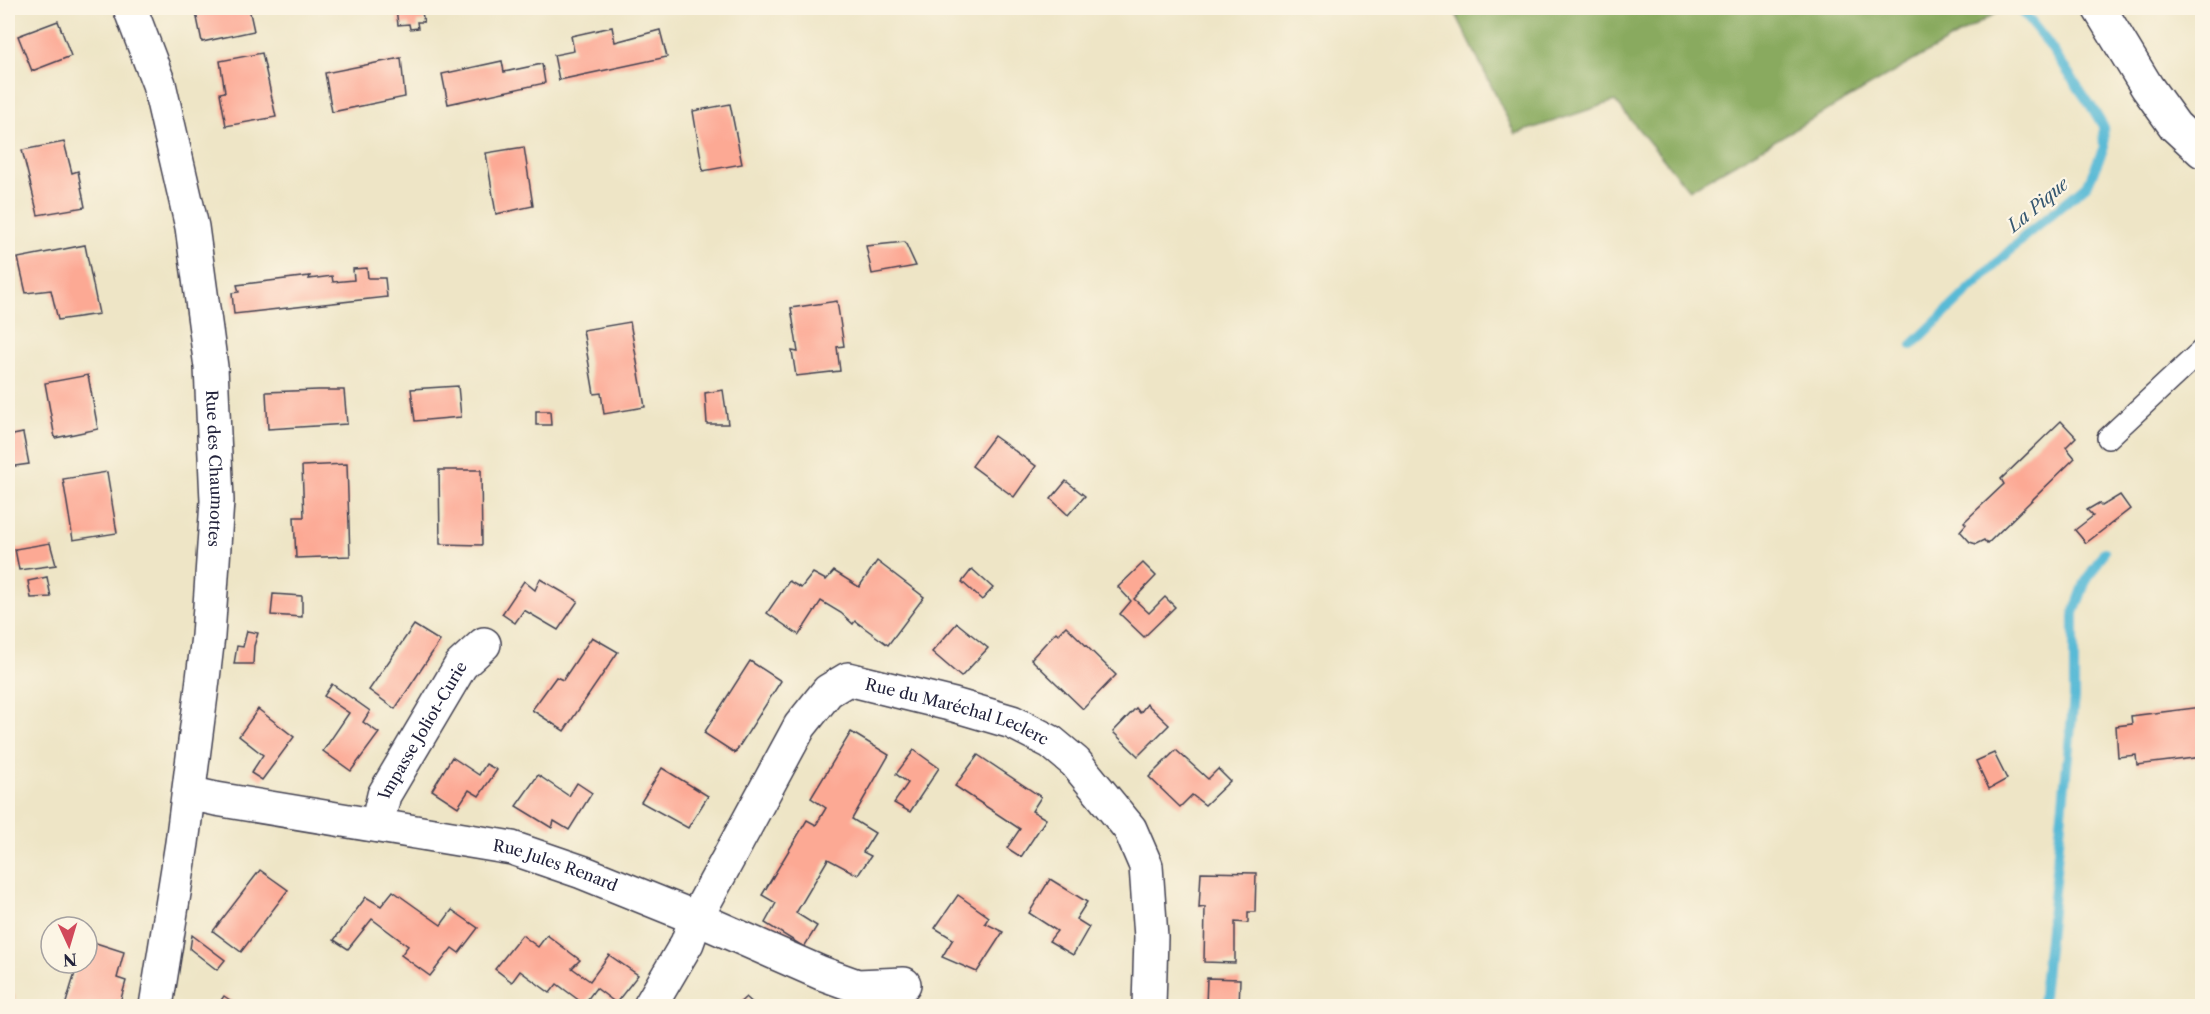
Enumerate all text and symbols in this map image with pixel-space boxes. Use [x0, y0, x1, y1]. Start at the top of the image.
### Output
water label: La Pique [2001, 172, 2074, 238]
street label: Rue des Chaumottes [202, 389, 227, 548]
street label: Impasse Joliot-Curie [374, 658, 471, 800]
street label: Rue du Maréchal Leclerc [863, 674, 1052, 749]
street label: Rue Jules Renard [492, 835, 621, 895]
north arrow [39, 915, 99, 975]
text: N [62, 950, 78, 970]

